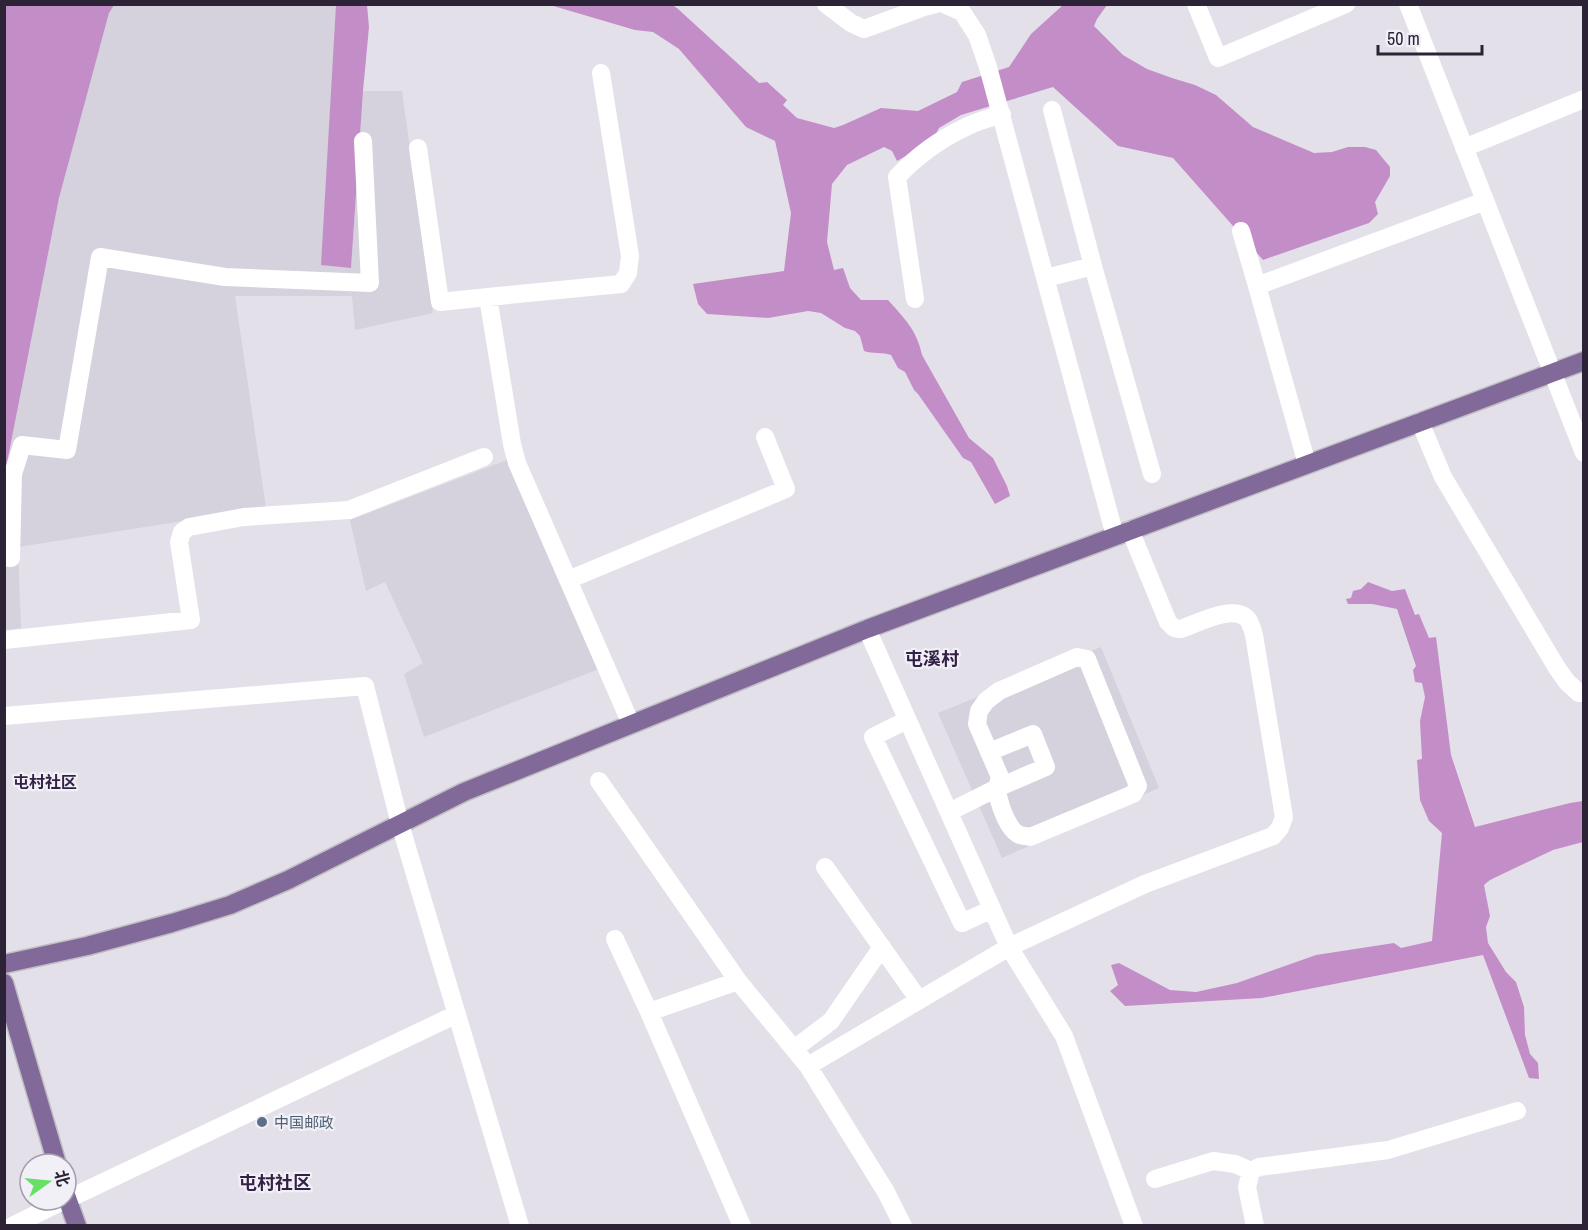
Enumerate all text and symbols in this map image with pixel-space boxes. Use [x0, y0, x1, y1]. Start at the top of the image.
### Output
scale bar [1378, 18, 1482, 56]
text: 50 m [1387, 26, 1420, 51]
district label: 屯溪村 [905, 646, 959, 671]
district label: 屯村社区 [13, 771, 77, 793]
place label: 中国邮政 [274, 1112, 334, 1133]
marker: 中国邮政 [255, 1115, 269, 1129]
north arrow [18, 1152, 78, 1212]
text: 北 [50, 1168, 75, 1189]
district label: 屯村社区 [239, 1170, 311, 1195]

